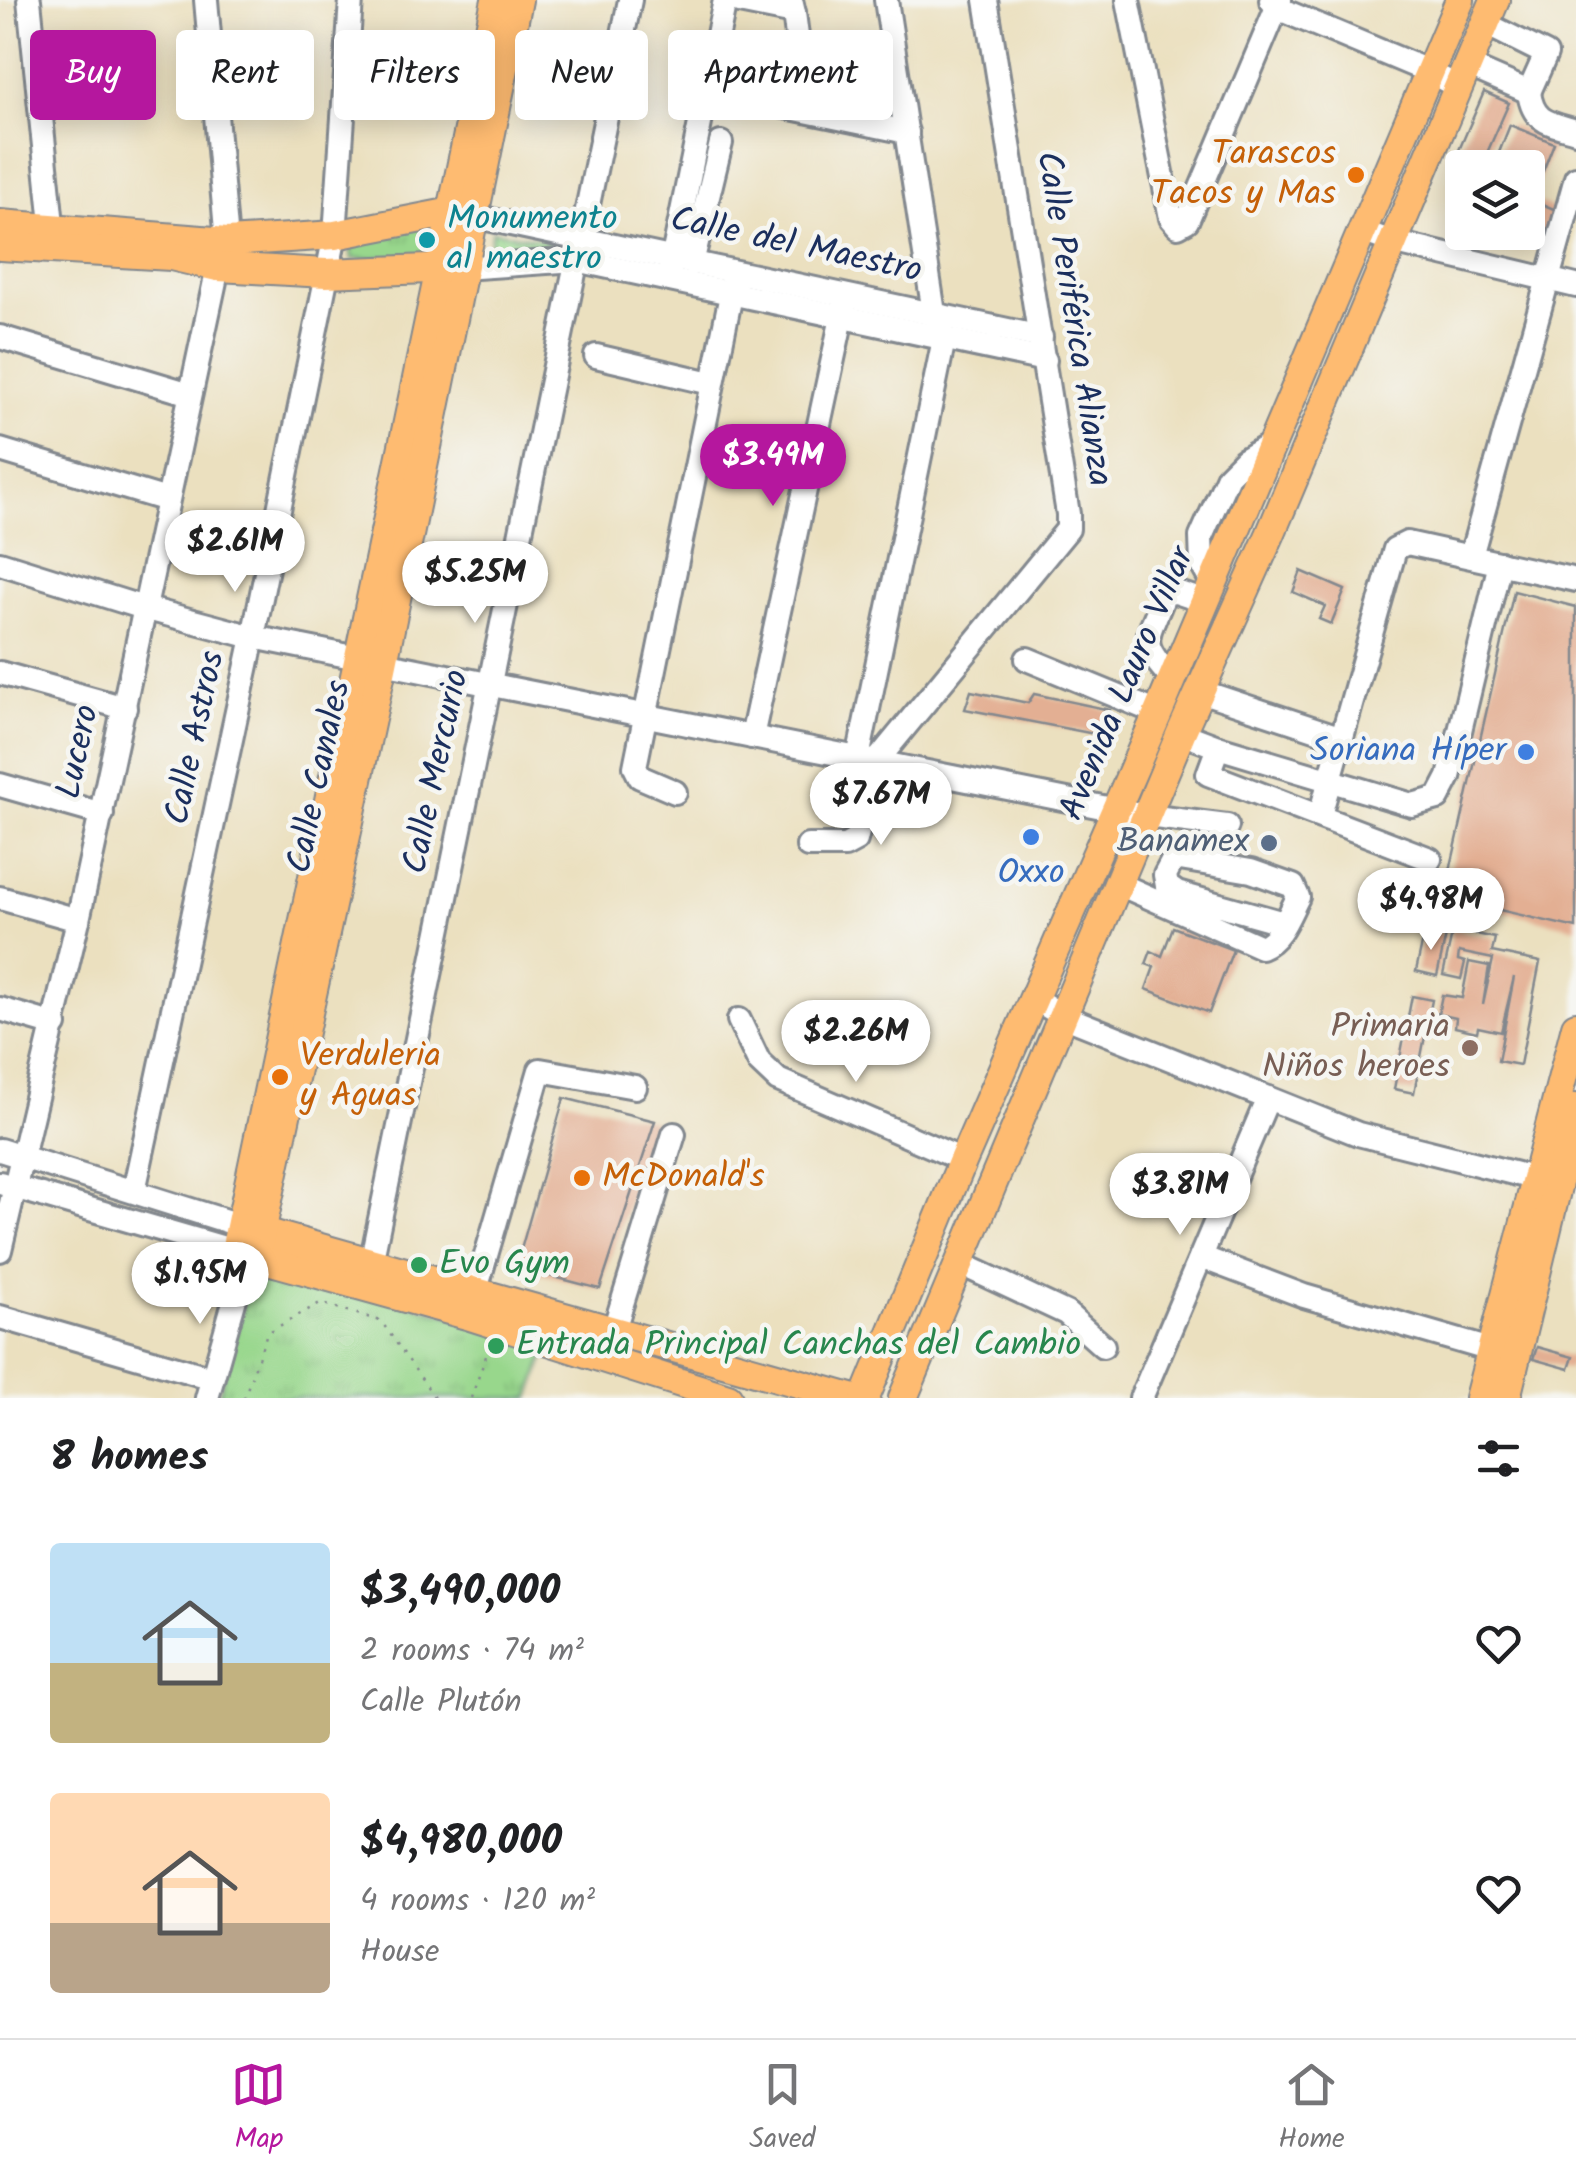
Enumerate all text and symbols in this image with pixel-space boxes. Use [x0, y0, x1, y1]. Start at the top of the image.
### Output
chip: Buy [30, 30, 156, 120]
chip: Rent [176, 30, 314, 120]
chip: Filters [334, 30, 495, 120]
chip: New [515, 30, 648, 120]
chip: Apartment [668, 30, 893, 120]
place label: Tarascos Tacos y Mas [1151, 127, 1336, 223]
street label: Calle Periférica Alianza [1019, 147, 1127, 491]
map controls [1445, 150, 1545, 250]
button: layers [1445, 150, 1545, 250]
marker: Tarascos Tacos y Mas [1345, 164, 1367, 186]
place label: Monumento al maestro [447, 192, 618, 288]
street label: Calle del Maestro [665, 192, 927, 300]
marker: Monumento al maestro [416, 229, 438, 251]
pin: $3.49M [692, 424, 854, 509]
text: $3.49M [722, 431, 824, 482]
pin: $2.61M [154, 510, 316, 595]
text: $2.61M [187, 517, 283, 568]
street label: Avenida Lauro Villar [1045, 536, 1212, 830]
pin: $5.25M [394, 541, 556, 626]
text: $5.25M [424, 548, 526, 599]
street label: Calle Astros [150, 646, 242, 830]
street label: Calle Mercurio [388, 665, 486, 879]
street label: Calle Canales [272, 675, 368, 879]
street label: Lucero [42, 700, 116, 804]
place label: Soriana Híper [1310, 724, 1508, 780]
marker: Soriana Híper [1515, 741, 1537, 763]
pin: $7.67M [800, 763, 962, 848]
text: $7.67M [832, 770, 930, 821]
place label: Banamex [1117, 815, 1250, 871]
marker: Oxxo [1020, 826, 1042, 848]
marker: Banamex [1258, 832, 1280, 854]
place label: Oxxo [997, 846, 1065, 902]
pin: $4.98M [1350, 868, 1512, 953]
text: $4.98M [1379, 875, 1483, 926]
pin: $2.26M [775, 1000, 937, 1085]
place label: Primaria Niños heroes [1262, 1000, 1450, 1096]
text: $2.26M [803, 1007, 909, 1058]
place label: Verduleria y Aguas [299, 1029, 441, 1125]
marker: Primaria Niños heroes [1459, 1037, 1481, 1059]
marker: Verduleria y Aguas [269, 1066, 291, 1088]
place label: McDonald's [602, 1150, 765, 1206]
pin: $3.81M [1099, 1153, 1261, 1238]
text: $3.81M [1132, 1160, 1228, 1211]
marker: McDonald's [571, 1167, 593, 1189]
place label: Evo Gym [439, 1237, 570, 1293]
pin: $1.95M [119, 1242, 281, 1327]
text: $1.95M [154, 1249, 246, 1300]
marker: Evo Gym [408, 1254, 430, 1276]
place label: Entrada Principal Canchas del Cambio [516, 1318, 1081, 1374]
marker: Entrada Principal Canchas del Cambio [485, 1335, 507, 1357]
text: 8 homes [50, 1425, 208, 1492]
icon: filters [1471, 1431, 1526, 1486]
text: $3,490,000 [360, 1559, 560, 1626]
icon: home [130, 1583, 250, 1703]
icon: heart [1471, 1616, 1526, 1671]
text: 2 rooms · 74 m² [360, 1626, 584, 1677]
text: Calle Plutón [360, 1677, 522, 1728]
text: $4,980,000 [360, 1809, 562, 1876]
icon: home [130, 1833, 250, 1953]
icon: heart [1471, 1866, 1526, 1921]
text: 4 rooms · 120 m² [360, 1876, 595, 1927]
text: House [360, 1927, 439, 1978]
tab: Map [231, 2057, 286, 2162]
tab: Saved [749, 2057, 816, 2162]
tab: Home [1278, 2057, 1345, 2162]

